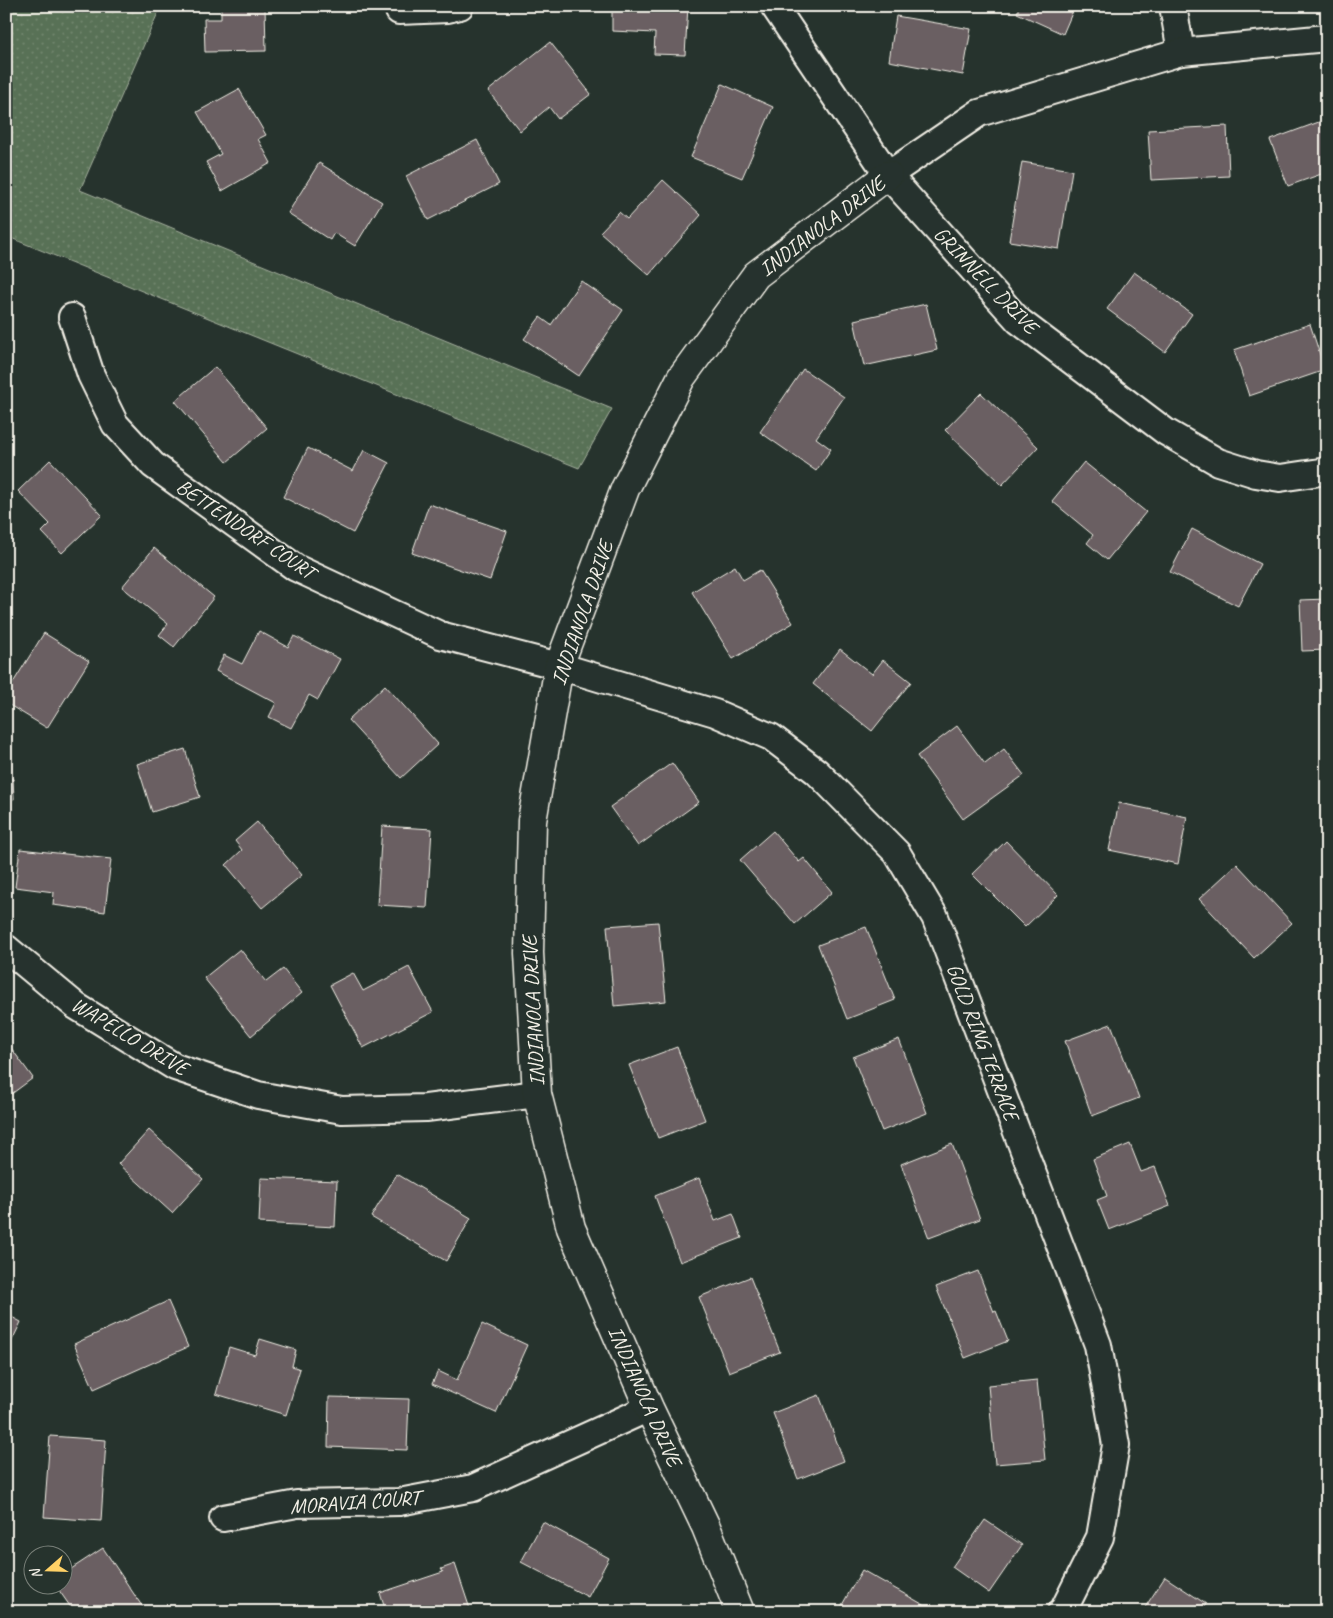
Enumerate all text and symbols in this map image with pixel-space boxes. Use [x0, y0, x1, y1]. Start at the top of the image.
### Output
street label: INDIANOLA DRIVE [754, 169, 892, 282]
street label: GRINNELL DRIVE [928, 221, 1046, 341]
street label: BETTENDORF COURT [172, 473, 324, 587]
street label: INDIANOLA DRIVE [545, 535, 620, 688]
street label: INDIANOLA DRIVE [516, 932, 550, 1087]
street label: GOLD RING TERRACE [941, 960, 1026, 1127]
street label: WAPELLO DRIVE [67, 991, 195, 1082]
street label: INDIANOLA DRIVE [602, 1322, 689, 1473]
street label: MORAVIA COURT [289, 1484, 426, 1520]
north arrow [22, 1546, 72, 1596]
text: N [26, 1565, 46, 1581]

